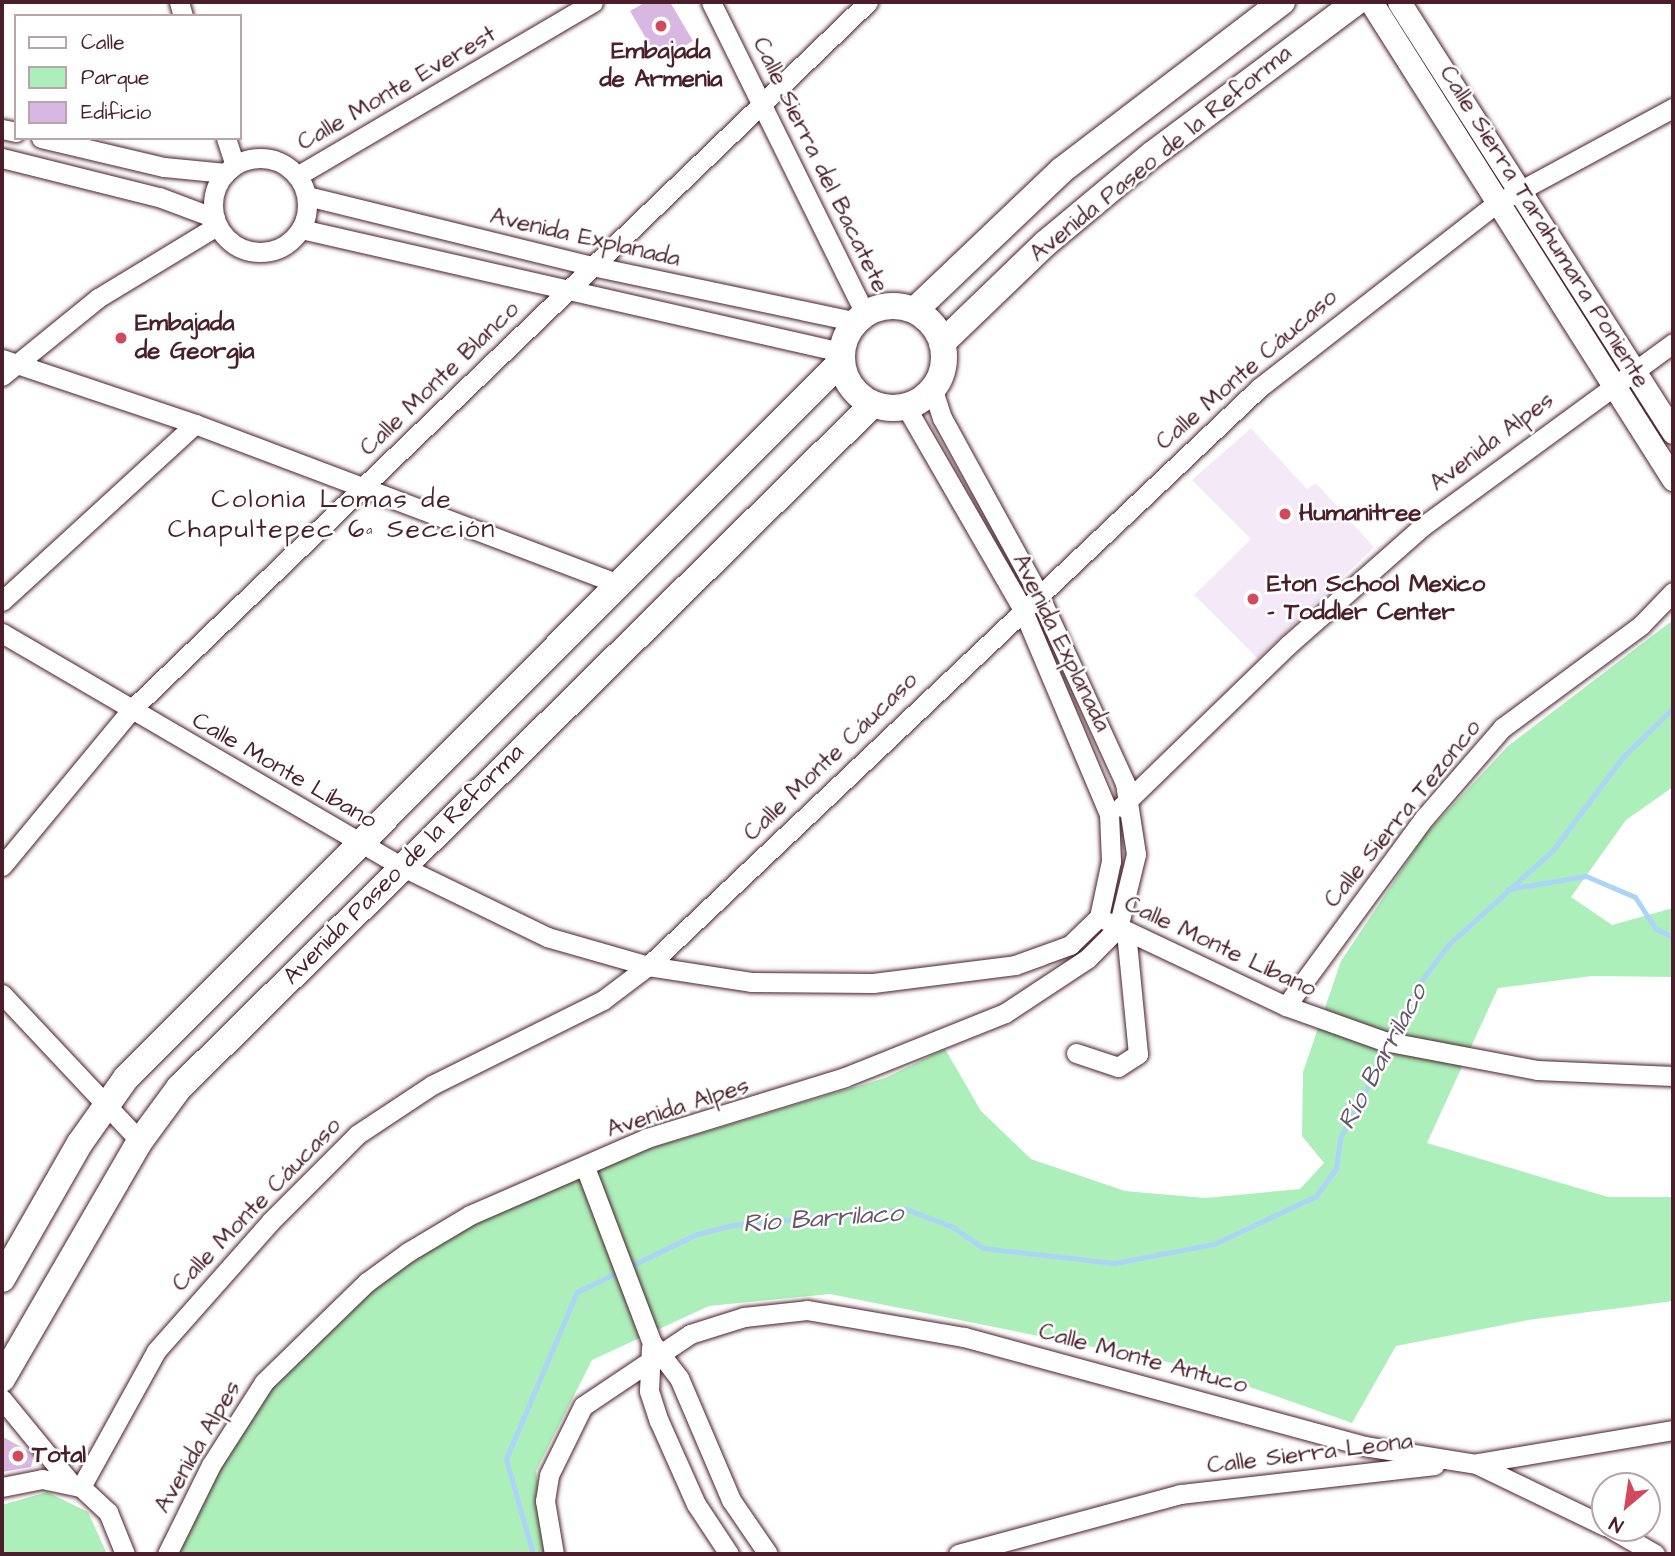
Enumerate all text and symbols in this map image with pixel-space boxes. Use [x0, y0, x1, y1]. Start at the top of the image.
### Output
legend [14, 14, 242, 140]
marker: Embajada de Armenia [653, 18, 669, 34]
street label: Calle Monte Everest [293, 20, 501, 158]
text: Calle [81, 28, 125, 57]
street label: Calle Sierra del Bacatete [746, 33, 894, 297]
place label: Embajada de Armenia [599, 38, 723, 94]
street label: Avenida Paseo de la Reforma [1024, 39, 1298, 269]
street label: Calle Sierra Tarahumara Poniente [1433, 61, 1655, 393]
text: Parque [81, 63, 149, 92]
text: Edificio [81, 98, 151, 127]
street label: Avenida Explanada [487, 202, 683, 274]
street label: Calle Monte Cáucaso [1150, 283, 1344, 457]
street label: Calle Monte Blanco [354, 295, 526, 463]
place label: Embajada de Georgia [135, 310, 254, 366]
marker: Embajada de Georgia [113, 330, 129, 346]
street label: Avenida Alpes [1424, 386, 1560, 498]
district label: Colonia Lomas de Chapultepec 6ª Sección [190, 484, 474, 546]
place label: Humanitree [1299, 500, 1421, 528]
marker: Humanitree [1277, 506, 1293, 522]
street label: Avenida Explanada [1006, 549, 1116, 737]
place label: Eton School Mexico - Toddler Center [1267, 571, 1485, 627]
marker: Eton School Mexico - Toddler Center [1245, 591, 1261, 607]
street label: Calle Monte Cáucaso [738, 666, 924, 848]
street label: Calle Monte Líbano [187, 706, 381, 836]
street label: Calle Sierra Tezonco [1318, 714, 1488, 914]
street label: Avenida Paseo de la Reforma [278, 739, 530, 991]
street label: Calle Monte Líbano [1119, 890, 1321, 1004]
water label: Río Barrilaco [1332, 979, 1434, 1135]
street label: Avenida Alpes [603, 1071, 753, 1145]
street label: Calle Monte Cáucaso [166, 1112, 348, 1298]
water label: Río Barrilaco [742, 1198, 904, 1240]
street label: Calle Monte Antuco [1035, 1317, 1251, 1401]
street label: Avenida Alpes [149, 1376, 247, 1518]
street label: Calle Sierra Leona [1206, 1427, 1414, 1481]
place label: Total [32, 1442, 86, 1470]
marker: Total [10, 1448, 26, 1464]
north arrow [1591, 1472, 1661, 1542]
text: N [1605, 1509, 1628, 1539]

